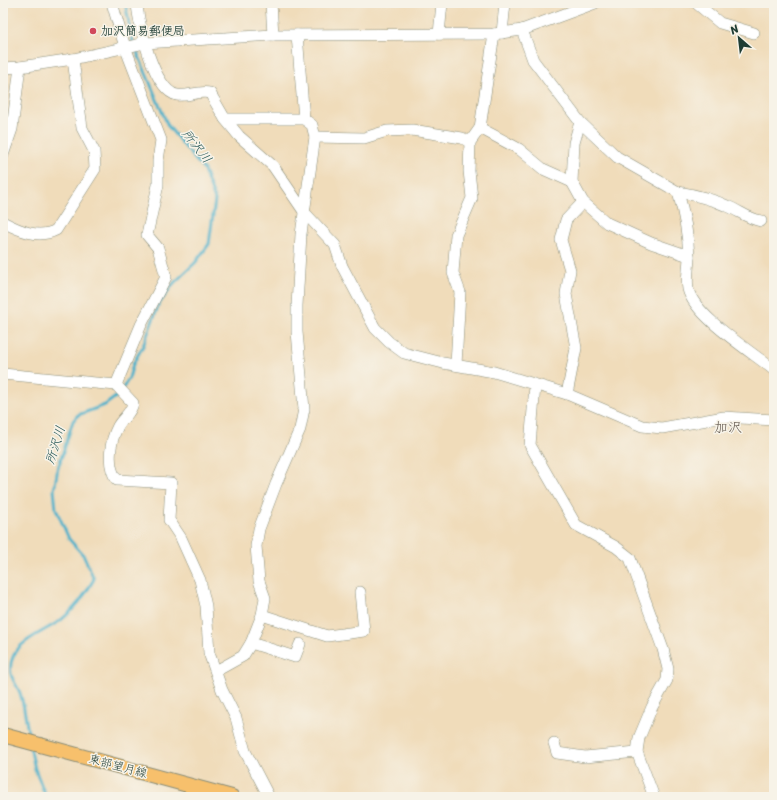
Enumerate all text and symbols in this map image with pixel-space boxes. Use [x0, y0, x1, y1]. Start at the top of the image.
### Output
north arrow [719, 18, 759, 58]
text: N [726, 19, 743, 40]
place label: 加沢簡易郵便局 [101, 20, 185, 42]
marker: 加沢簡易郵便局 [88, 26, 98, 36]
water label: 所沢川 [176, 124, 218, 168]
district label: 加沢 [714, 415, 742, 440]
water label: 所沢川 [38, 423, 72, 467]
street label: 東部望月線 [86, 748, 150, 784]

